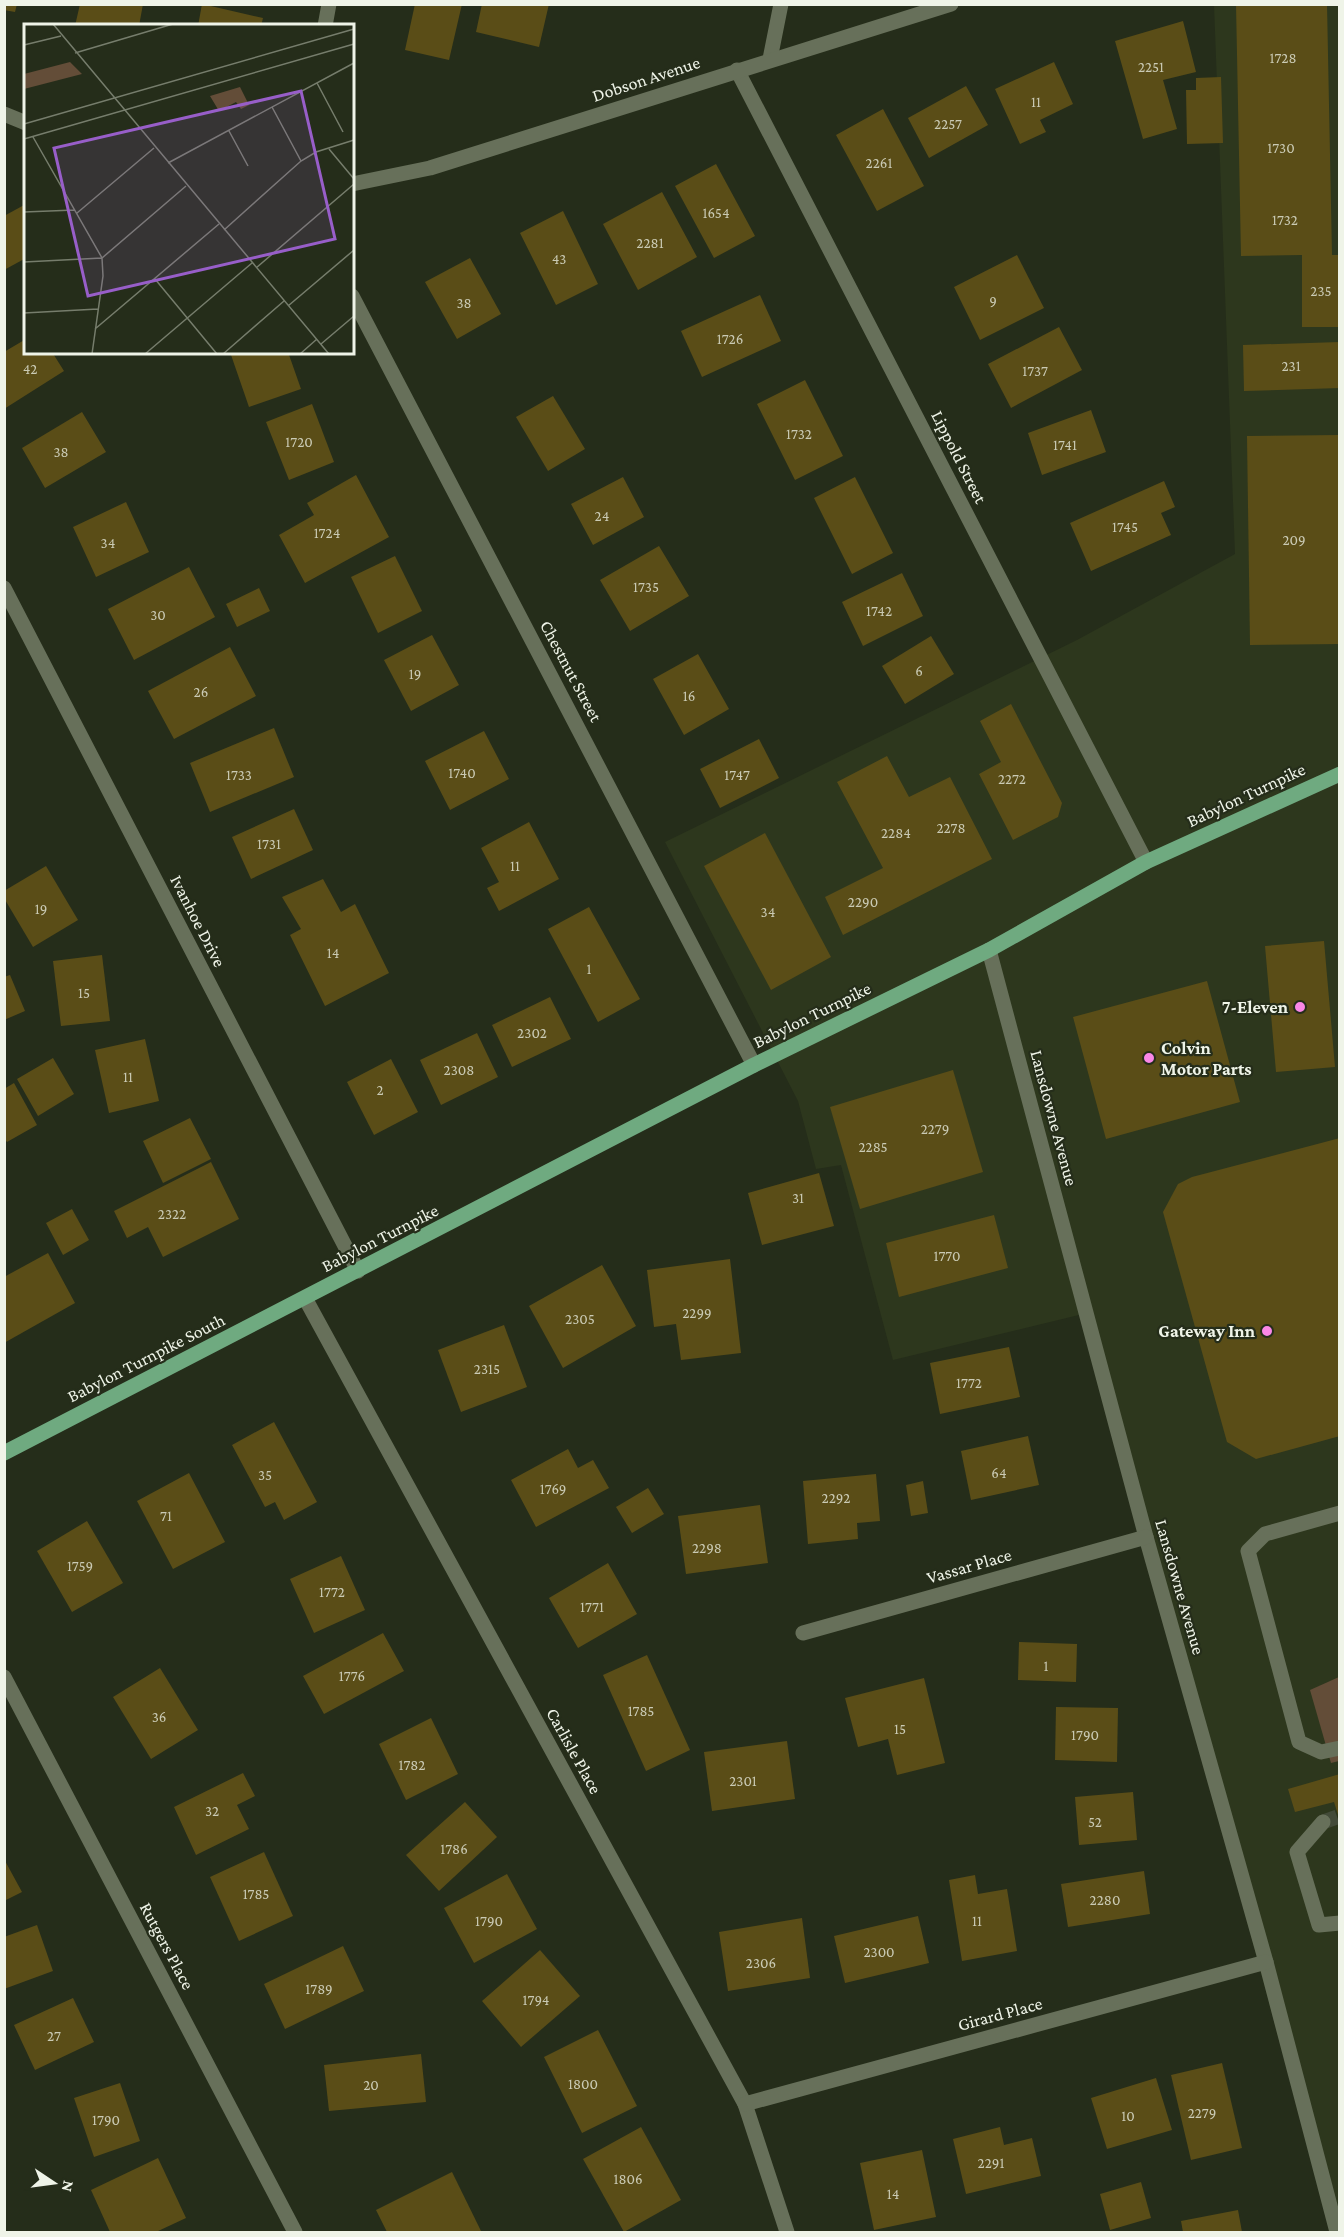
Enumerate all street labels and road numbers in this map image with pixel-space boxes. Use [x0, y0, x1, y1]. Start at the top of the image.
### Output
street label: Dobson Avenue [590, 52, 703, 106]
street label: Lippold Street [927, 407, 991, 508]
street label: Chestnut Street [536, 617, 607, 726]
street label: Babylon Turnpike [1184, 759, 1308, 831]
street label: Ivanhoe Drive [166, 872, 230, 970]
street label: Babylon Turnpike [750, 978, 874, 1052]
street label: Lansdowne Avenue [1026, 1048, 1082, 1188]
street label: Babylon Turnpike [318, 1200, 442, 1276]
street label: Babylon Turnpike South [64, 1309, 228, 1406]
street label: Lansdowne Avenue [1151, 1517, 1209, 1657]
street label: Vassar Place [924, 1544, 1014, 1588]
street label: Carlisle Place [542, 1705, 606, 1797]
street label: Rutgers Place [136, 1899, 198, 1993]
street label: Girard Place [956, 1993, 1045, 2035]

